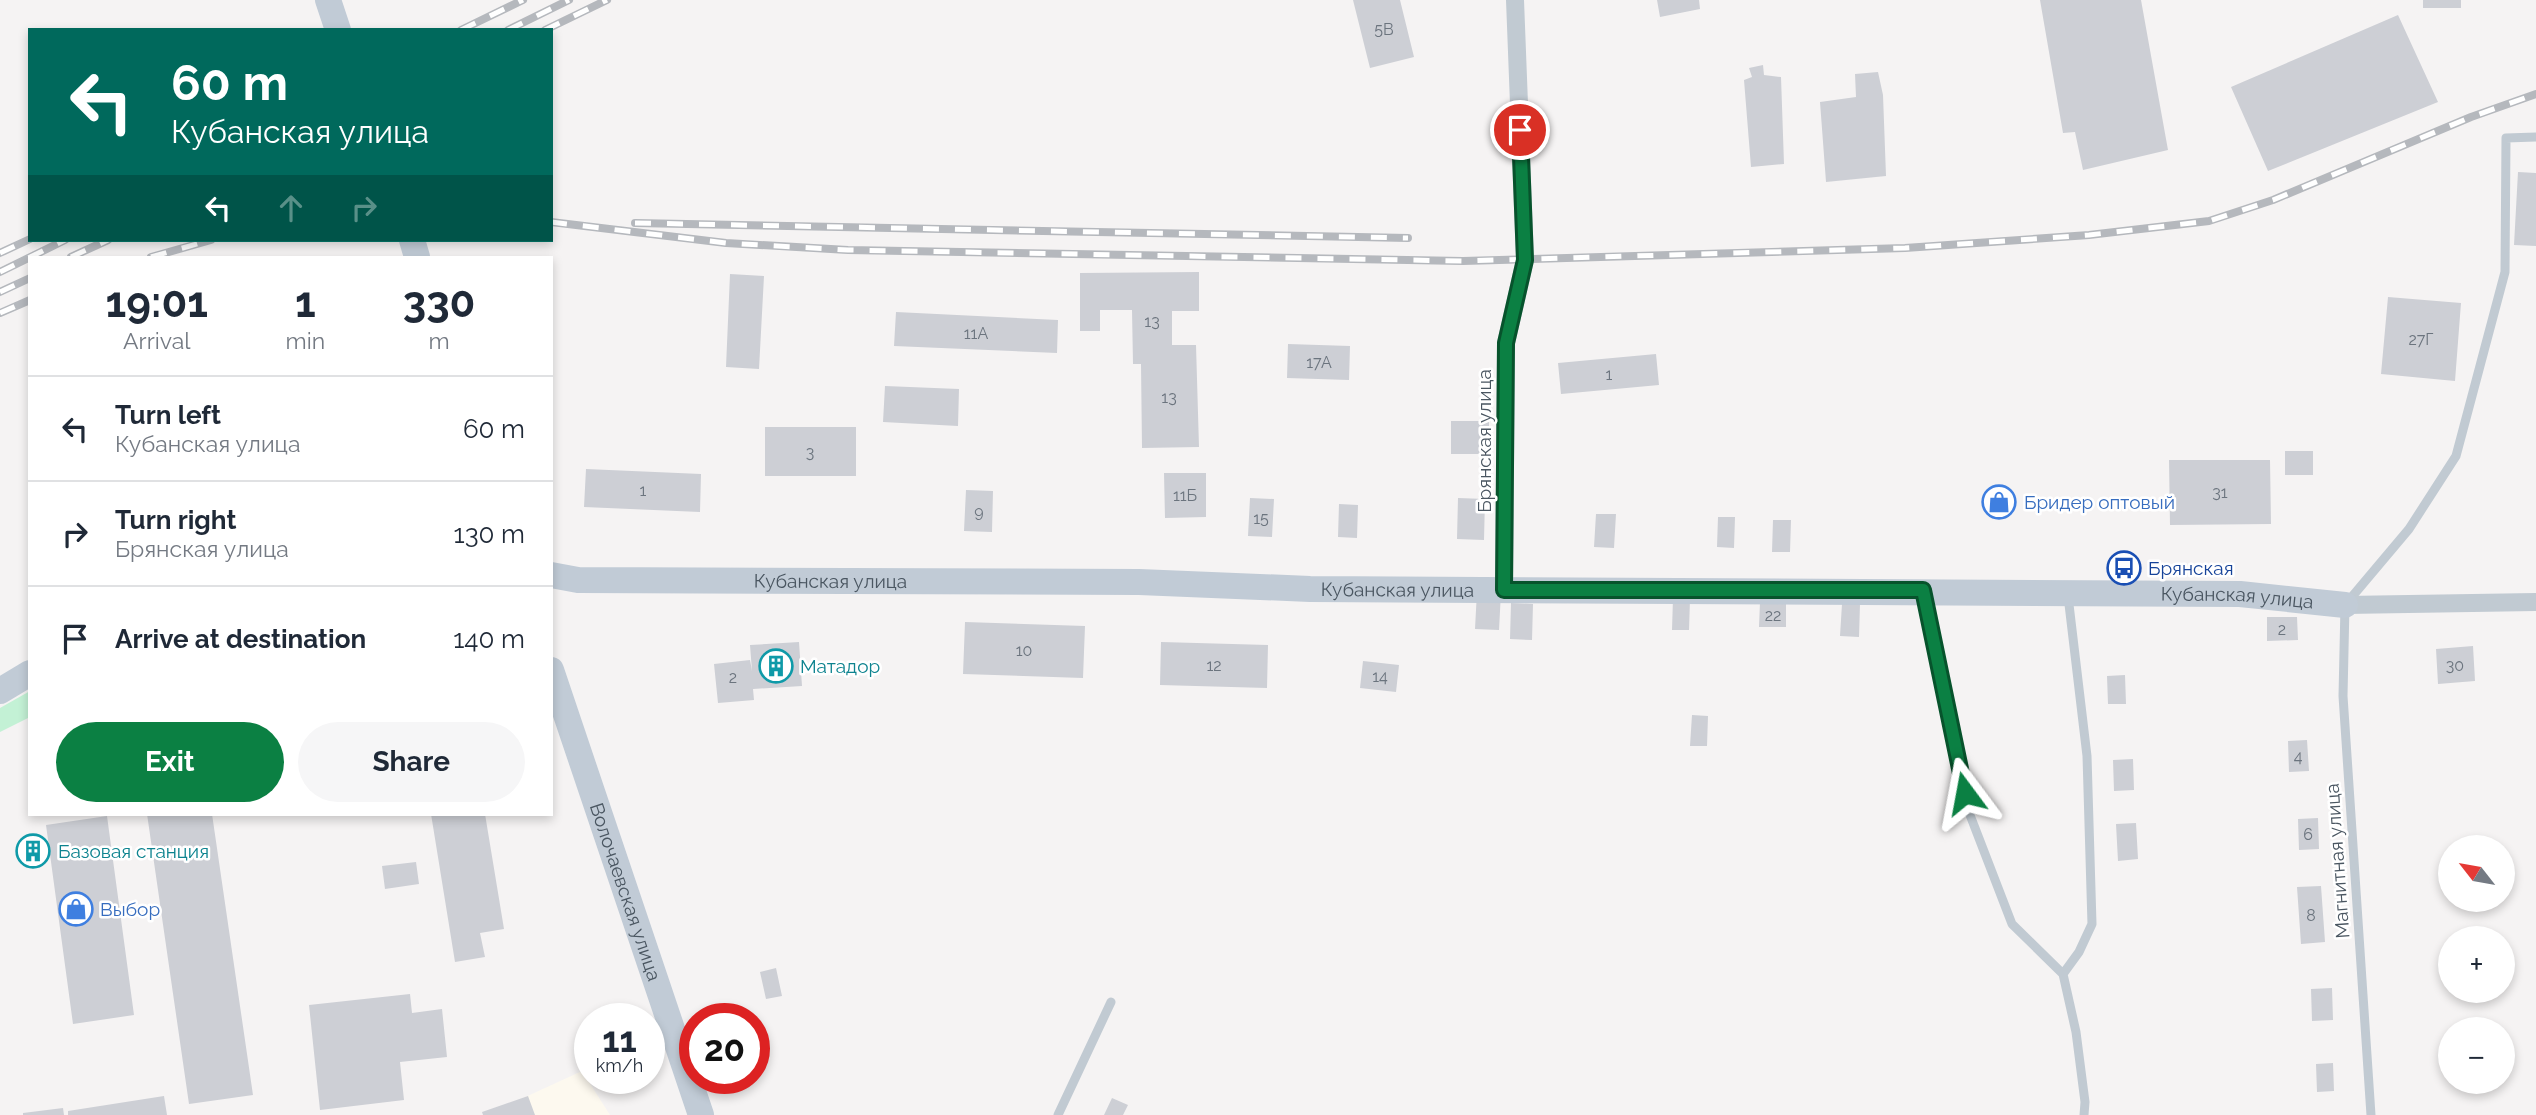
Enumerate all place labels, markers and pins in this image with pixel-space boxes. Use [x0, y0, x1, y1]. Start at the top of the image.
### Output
pin [1490, 100, 1550, 160]
shop icon: Бридер оптовый [1980, 483, 2018, 521]
place label: Бридер оптовый [2024, 491, 2175, 513]
bus stop icon: Брянская [2105, 549, 2143, 587]
place label: Брянская [2148, 557, 2234, 579]
building icon: Матадор [757, 647, 795, 685]
place label: Матадор [800, 655, 880, 677]
building icon: Базовая станция [14, 832, 52, 870]
place label: Базовая станция [58, 840, 209, 862]
shop icon: Выбор [57, 890, 95, 928]
place label: Выбор [100, 898, 160, 920]

